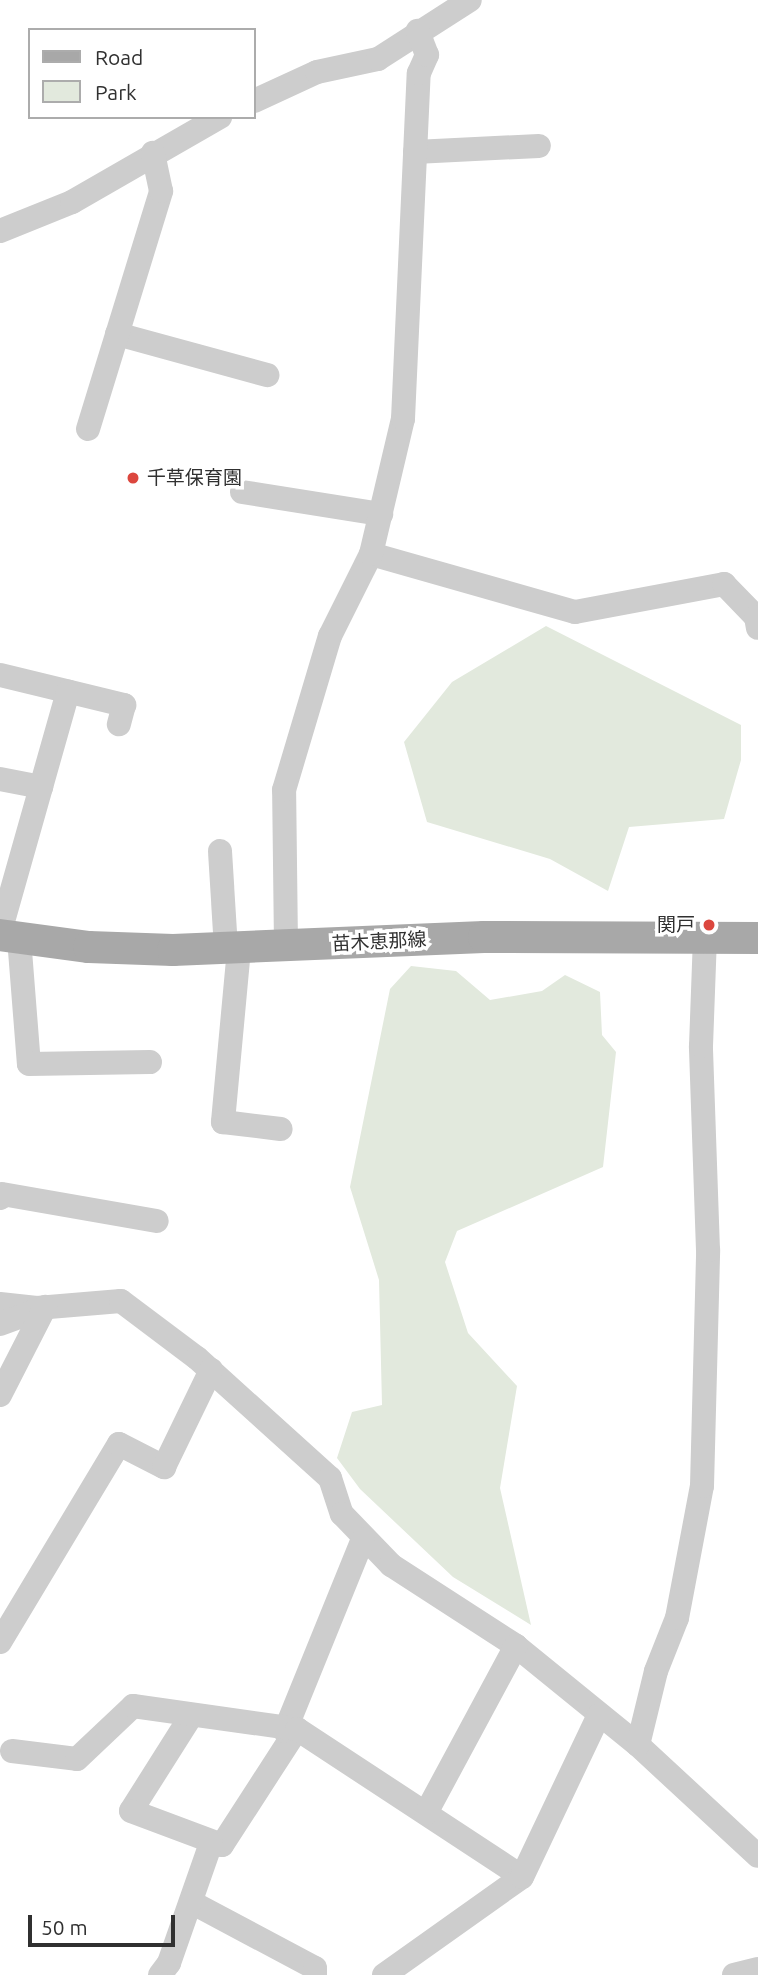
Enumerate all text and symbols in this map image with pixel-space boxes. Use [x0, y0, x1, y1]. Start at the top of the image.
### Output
legend [28, 28, 256, 119]
text: Road [95, 45, 143, 69]
text: Park [95, 80, 137, 104]
place label: 千草保育園 [147, 467, 242, 489]
marker: 千草保育園 [125, 470, 141, 486]
place label: 関戸 [657, 914, 695, 936]
marker: 関戸 [701, 917, 717, 933]
street label: 苗木恵那線 [331, 928, 427, 956]
scale bar [32, 1902, 178, 1946]
text: 50 m [41, 1915, 88, 1939]

